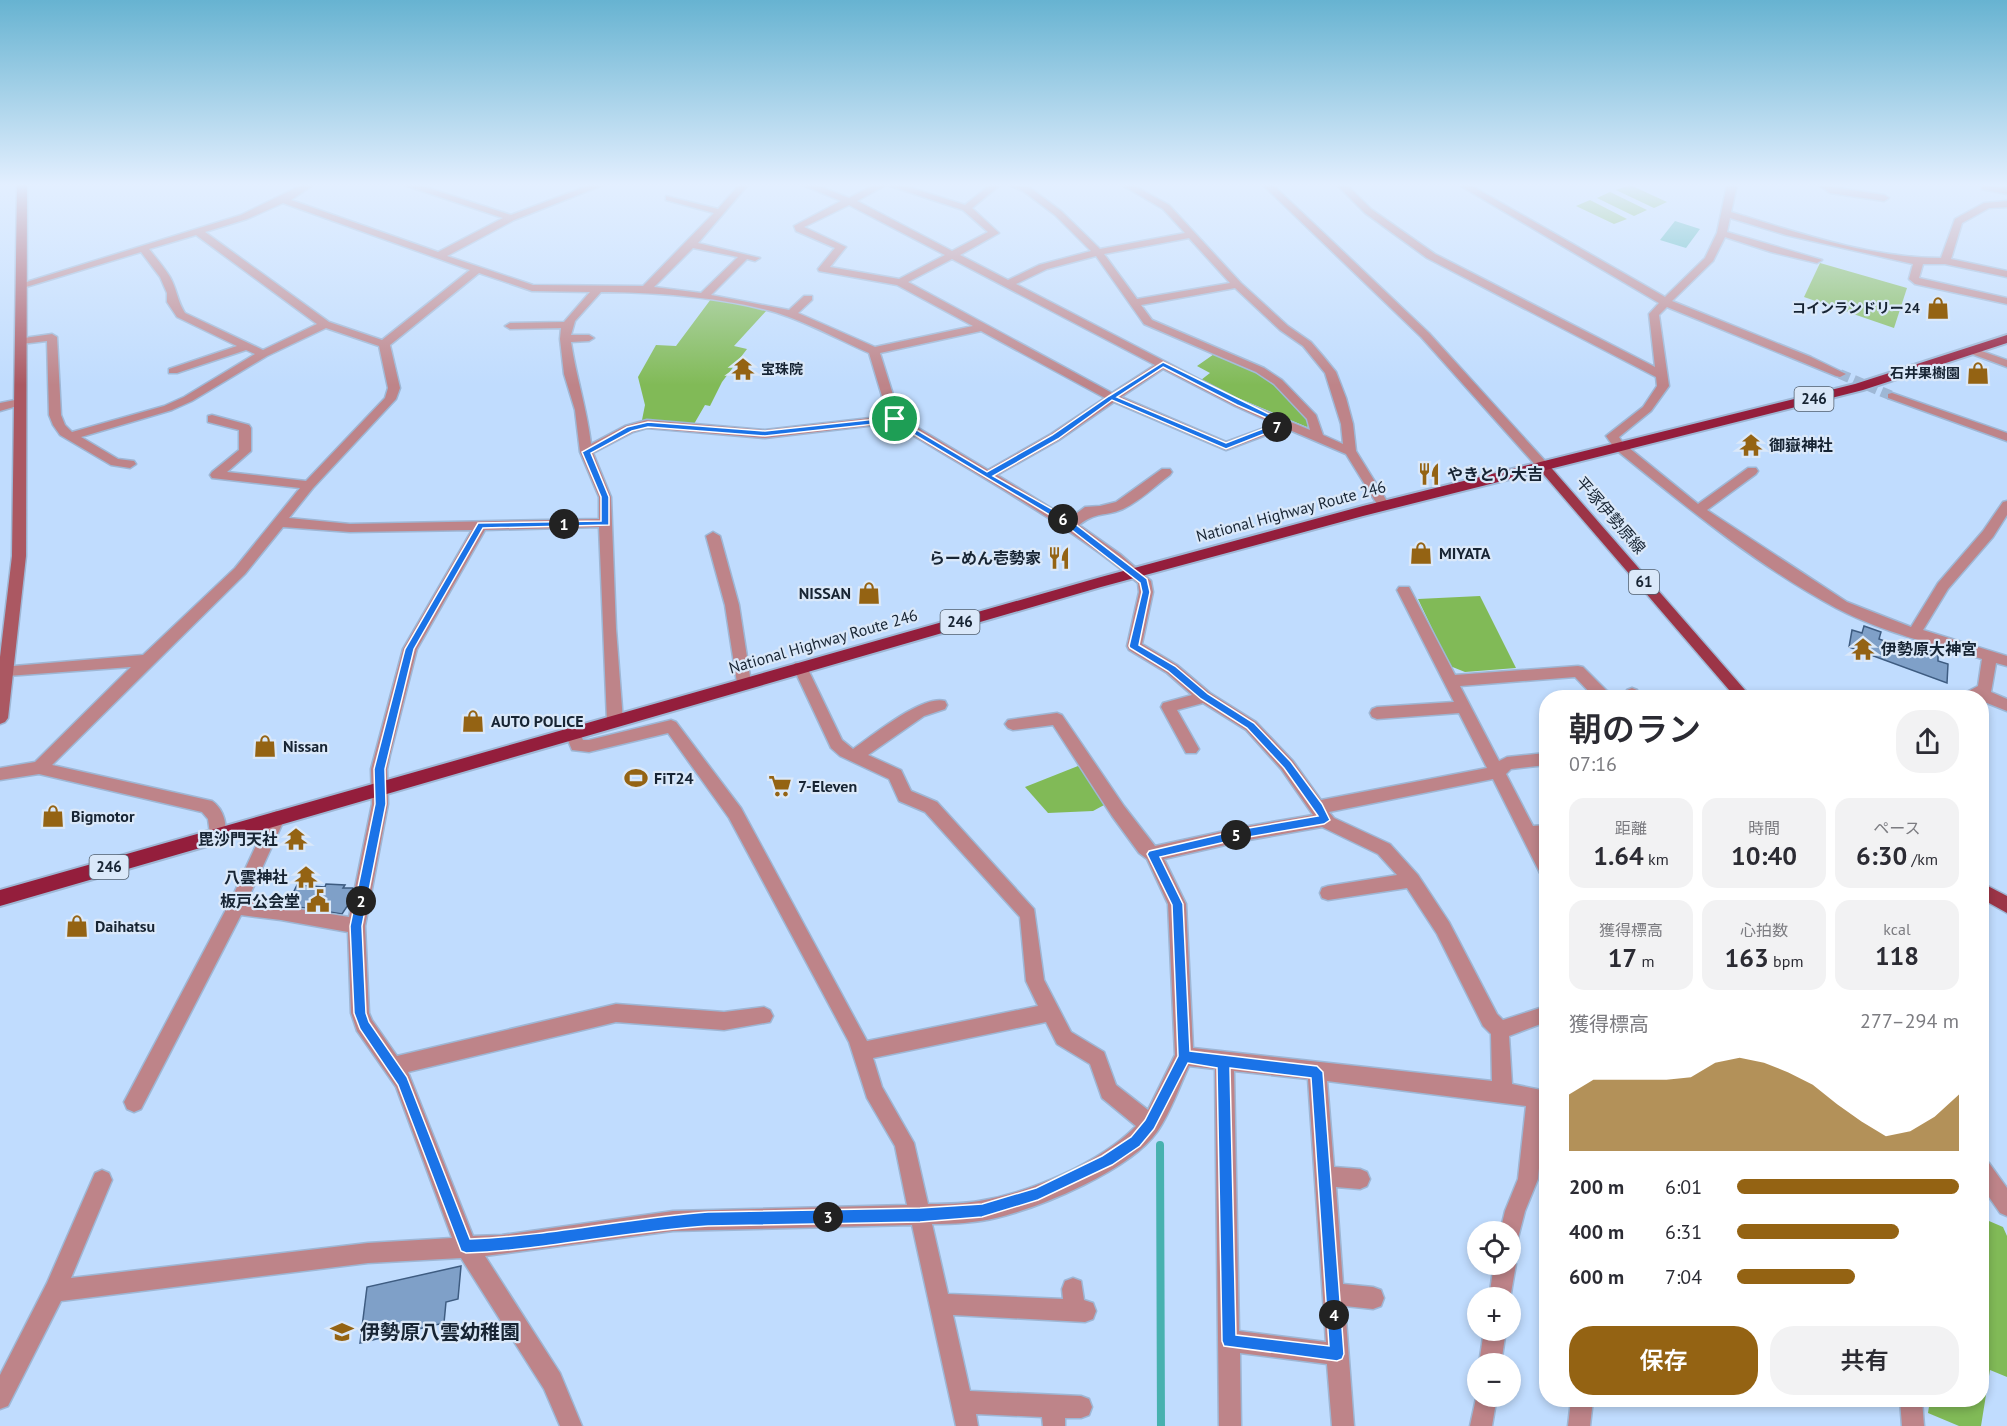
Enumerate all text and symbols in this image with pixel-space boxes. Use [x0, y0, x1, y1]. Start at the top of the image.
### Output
shop icon: コインランドリー24 [1925, 295, 1951, 321]
place label: コインランドリー24 [1792, 299, 1920, 317]
temple icon: 宝珠院 [730, 356, 756, 382]
place label: 宝珠院 [761, 360, 803, 378]
shop icon: 石井果樹園 [1965, 360, 1991, 386]
place label: 石井果樹園 [1890, 364, 1960, 382]
road number: 246 [1794, 387, 1834, 411]
pin [869, 393, 920, 444]
icon: arrive [878, 402, 911, 435]
pin: 7 [1262, 412, 1292, 442]
text: 7 [1272, 417, 1282, 437]
temple icon: 御嶽神社 [1738, 432, 1764, 458]
place label: 御嶽神社 [1769, 435, 1833, 455]
restaurant icon: やきとり大吉 [1416, 461, 1442, 487]
place label: やきとり大吉 [1447, 464, 1543, 484]
street label: 平塚伊勢原線 [1572, 472, 1650, 558]
street label: National Highway Route 246 [1194, 476, 1388, 546]
pin: 6 [1048, 504, 1078, 534]
pin: 1 [549, 509, 579, 539]
text: 6 [1058, 509, 1068, 529]
text: 1 [559, 514, 569, 534]
shop icon: MIYATA [1408, 540, 1434, 566]
place label: MIYATA [1439, 543, 1491, 563]
restaurant icon: らーめん壱勢家 [1046, 545, 1072, 571]
place label: らーめん壱勢家 [929, 548, 1041, 568]
road number: 61 [1629, 570, 1659, 594]
shop icon: NISSAN [856, 580, 882, 606]
place label: NISSAN [799, 583, 851, 603]
street label: National Highway Route 246 [726, 604, 920, 678]
road number: 246 [940, 610, 980, 634]
temple icon: 伊勢原大神宮 [1850, 636, 1876, 662]
place label: 伊勢原大神宮 [1880, 639, 1977, 659]
text: 朝のラン [1569, 707, 1701, 750]
shop icon: AUTO POLICE [460, 708, 486, 734]
button: share [1896, 710, 1959, 773]
place label: AUTO POLICE [491, 711, 584, 731]
shop icon: Nissan [252, 733, 278, 759]
place label: Nissan [283, 736, 328, 756]
text: 07:16 [1569, 751, 1617, 777]
sports icon: FiT24 [623, 765, 649, 791]
place label: FiT24 [654, 768, 694, 788]
supermarket icon: 7-Eleven [767, 773, 793, 799]
place label: 7-Eleven [798, 776, 857, 796]
shop icon: Bigmotor [40, 803, 66, 829]
place label: Bigmotor [71, 806, 135, 826]
text: 距離 [1615, 818, 1647, 838]
text: 時間 [1748, 818, 1780, 838]
text: ペース [1873, 818, 1921, 838]
pin: 5 [1221, 820, 1251, 850]
text: 5 [1231, 825, 1241, 845]
temple icon: 毘沙門天社 [283, 826, 309, 852]
place label: 毘沙門天社 [198, 829, 278, 849]
text: 1.64 [1593, 839, 1644, 872]
text: 10:40 [1731, 839, 1797, 872]
text: 6:30 [1856, 839, 1907, 872]
text: km [1644, 849, 1669, 869]
text: /km [1907, 849, 1938, 869]
road number: 246 [90, 855, 128, 879]
temple icon: 八雲神社 [293, 864, 319, 890]
place label: 八雲神社 [224, 867, 288, 887]
pin: 2 [346, 886, 376, 916]
public building icon: 板戸公会堂 [305, 888, 331, 914]
place label: 板戸公会堂 [220, 891, 300, 911]
text: 2 [356, 891, 366, 911]
shop icon: Daihatsu [64, 913, 90, 939]
place label: Daihatsu [95, 916, 155, 936]
text: kcal [1883, 919, 1911, 939]
text: 獲得標高 [1599, 920, 1663, 940]
text: 心拍数 [1740, 920, 1788, 940]
text: 118 [1875, 939, 1919, 972]
text: 17 [1608, 941, 1637, 974]
text: 163 [1725, 941, 1769, 974]
text: m [1637, 951, 1654, 971]
text: bpm [1769, 951, 1803, 971]
text: 277–294 m [1860, 1008, 1959, 1034]
text: 獲得標高 [1569, 1011, 1649, 1037]
text: 200 m [1569, 1174, 1624, 1200]
text: 6:01 [1665, 1174, 1702, 1200]
pin: 3 [813, 1202, 843, 1232]
text: 3 [823, 1207, 833, 1227]
text: 400 m [1569, 1219, 1624, 1245]
text: 6:31 [1665, 1219, 1702, 1245]
map controls [1467, 1221, 1521, 1407]
button: locate [1467, 1221, 1521, 1275]
text: 600 m [1569, 1264, 1624, 1290]
text: 7:04 [1665, 1264, 1702, 1290]
button: + [1467, 1287, 1521, 1341]
pin: 4 [1319, 1300, 1349, 1330]
text: 4 [1329, 1305, 1339, 1325]
school or university icon: 伊勢原八雲幼稚園 [329, 1319, 355, 1345]
place label: 伊勢原八雲幼稚園 [360, 1319, 520, 1345]
button: 保存 [1569, 1326, 1758, 1395]
button: 共有 [1770, 1326, 1959, 1395]
button: − [1467, 1353, 1521, 1407]

